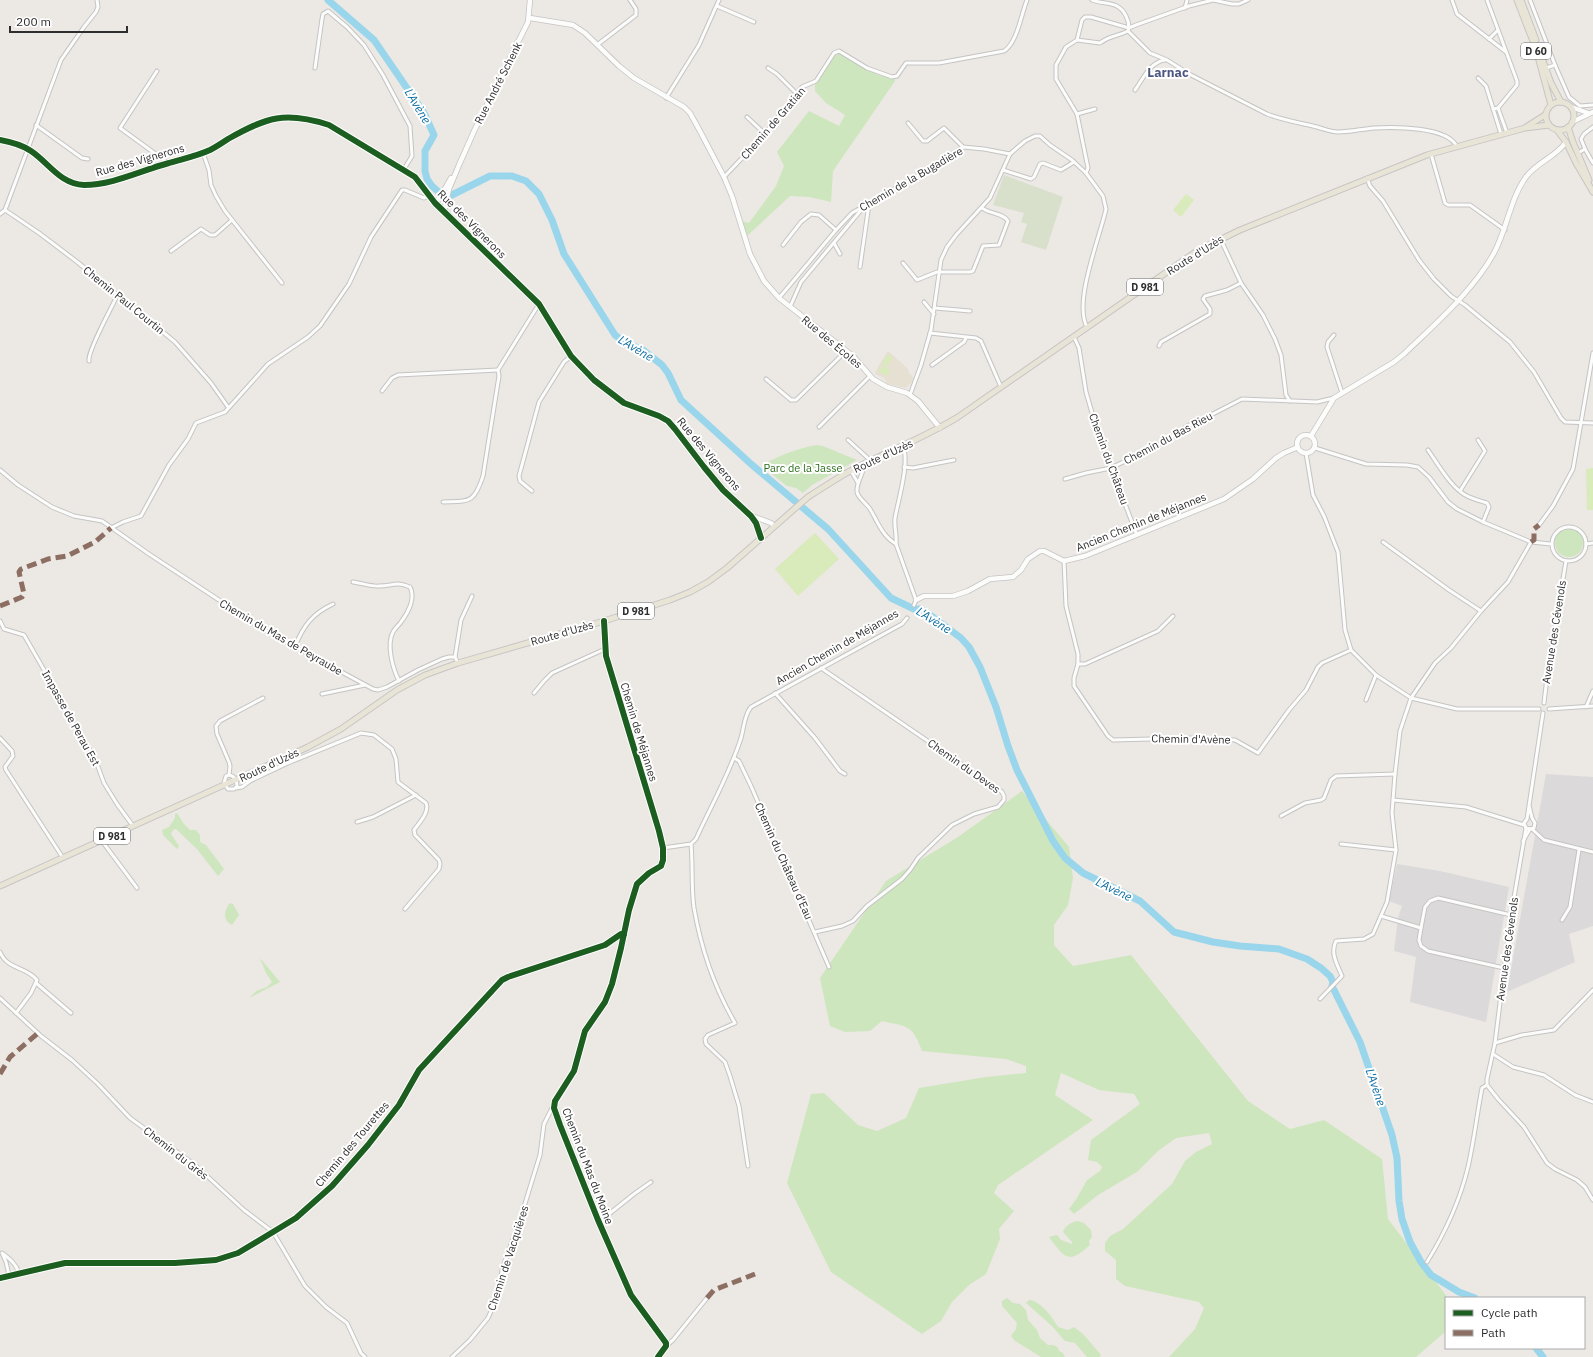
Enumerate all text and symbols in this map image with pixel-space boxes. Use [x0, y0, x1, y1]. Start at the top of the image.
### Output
scale bar [10, 8, 127, 34]
text: 200 m [16, 14, 51, 29]
street label: Rue André Schenk [471, 39, 525, 126]
road number: D 60 [1521, 43, 1551, 59]
district label: Larnac [1147, 64, 1189, 81]
street label: Chemin de Gratian [738, 84, 808, 162]
water label: L'Avène [402, 86, 434, 126]
street label: Rue des Vignerons [94, 141, 186, 179]
street label: Chemin de la Bugadière [857, 144, 965, 214]
street label: Rue des Vignerons [435, 187, 509, 261]
street label: Route d'Uzès [1164, 232, 1226, 278]
street label: Chemin Paul Courtin [80, 263, 168, 337]
road number: D 981 [1127, 279, 1163, 295]
street label: Rue des Écoles [799, 313, 865, 371]
water label: L'Avène [616, 332, 656, 364]
street label: Chemin du Bas Rieu [1121, 409, 1215, 467]
street label: Chemin du Château [1086, 411, 1132, 507]
street label: Rue des Vignerons [674, 414, 744, 494]
street label: Route d'Uzès [851, 436, 915, 476]
park label: Parc de la Jasse [763, 461, 843, 475]
street label: Ancien Chemin de Méjannes [1074, 489, 1208, 555]
street label: Avenue des Cévenols [1539, 579, 1569, 685]
street label: Chemin du Mas de Peyraube [217, 596, 345, 678]
road number: D 981 [618, 603, 654, 619]
water label: L'Avène [914, 603, 954, 637]
street label: Ancien Chemin de Méjannes [773, 606, 901, 688]
street label: Route d'Uzès [529, 617, 595, 649]
street label: Impasse de Perau Est [39, 668, 103, 768]
street label: Chemin de Méjannes [617, 681, 661, 783]
street label: Chemin d'Avène [1151, 731, 1231, 747]
street label: Chemin du Deves [925, 736, 1003, 796]
street label: Route d'Uzès [237, 745, 301, 785]
street label: Chemin du Château d'Eau [752, 800, 816, 922]
road number: D 981 [94, 828, 130, 844]
water label: L'Avène [1093, 874, 1135, 904]
street label: Avenue des Cévenols [1493, 896, 1521, 1002]
water label: L'Avène [1363, 1066, 1389, 1108]
street label: Chemin des Tourettes [312, 1098, 392, 1190]
street label: Chemin du Mas du Moine [559, 1106, 617, 1226]
street label: Chemin du Grès [141, 1123, 211, 1183]
street label: Chemin de Vacquières [484, 1204, 532, 1312]
legend [1445, 1297, 1585, 1349]
text: Cycle path [1481, 1305, 1538, 1320]
text: Path [1481, 1325, 1506, 1340]

